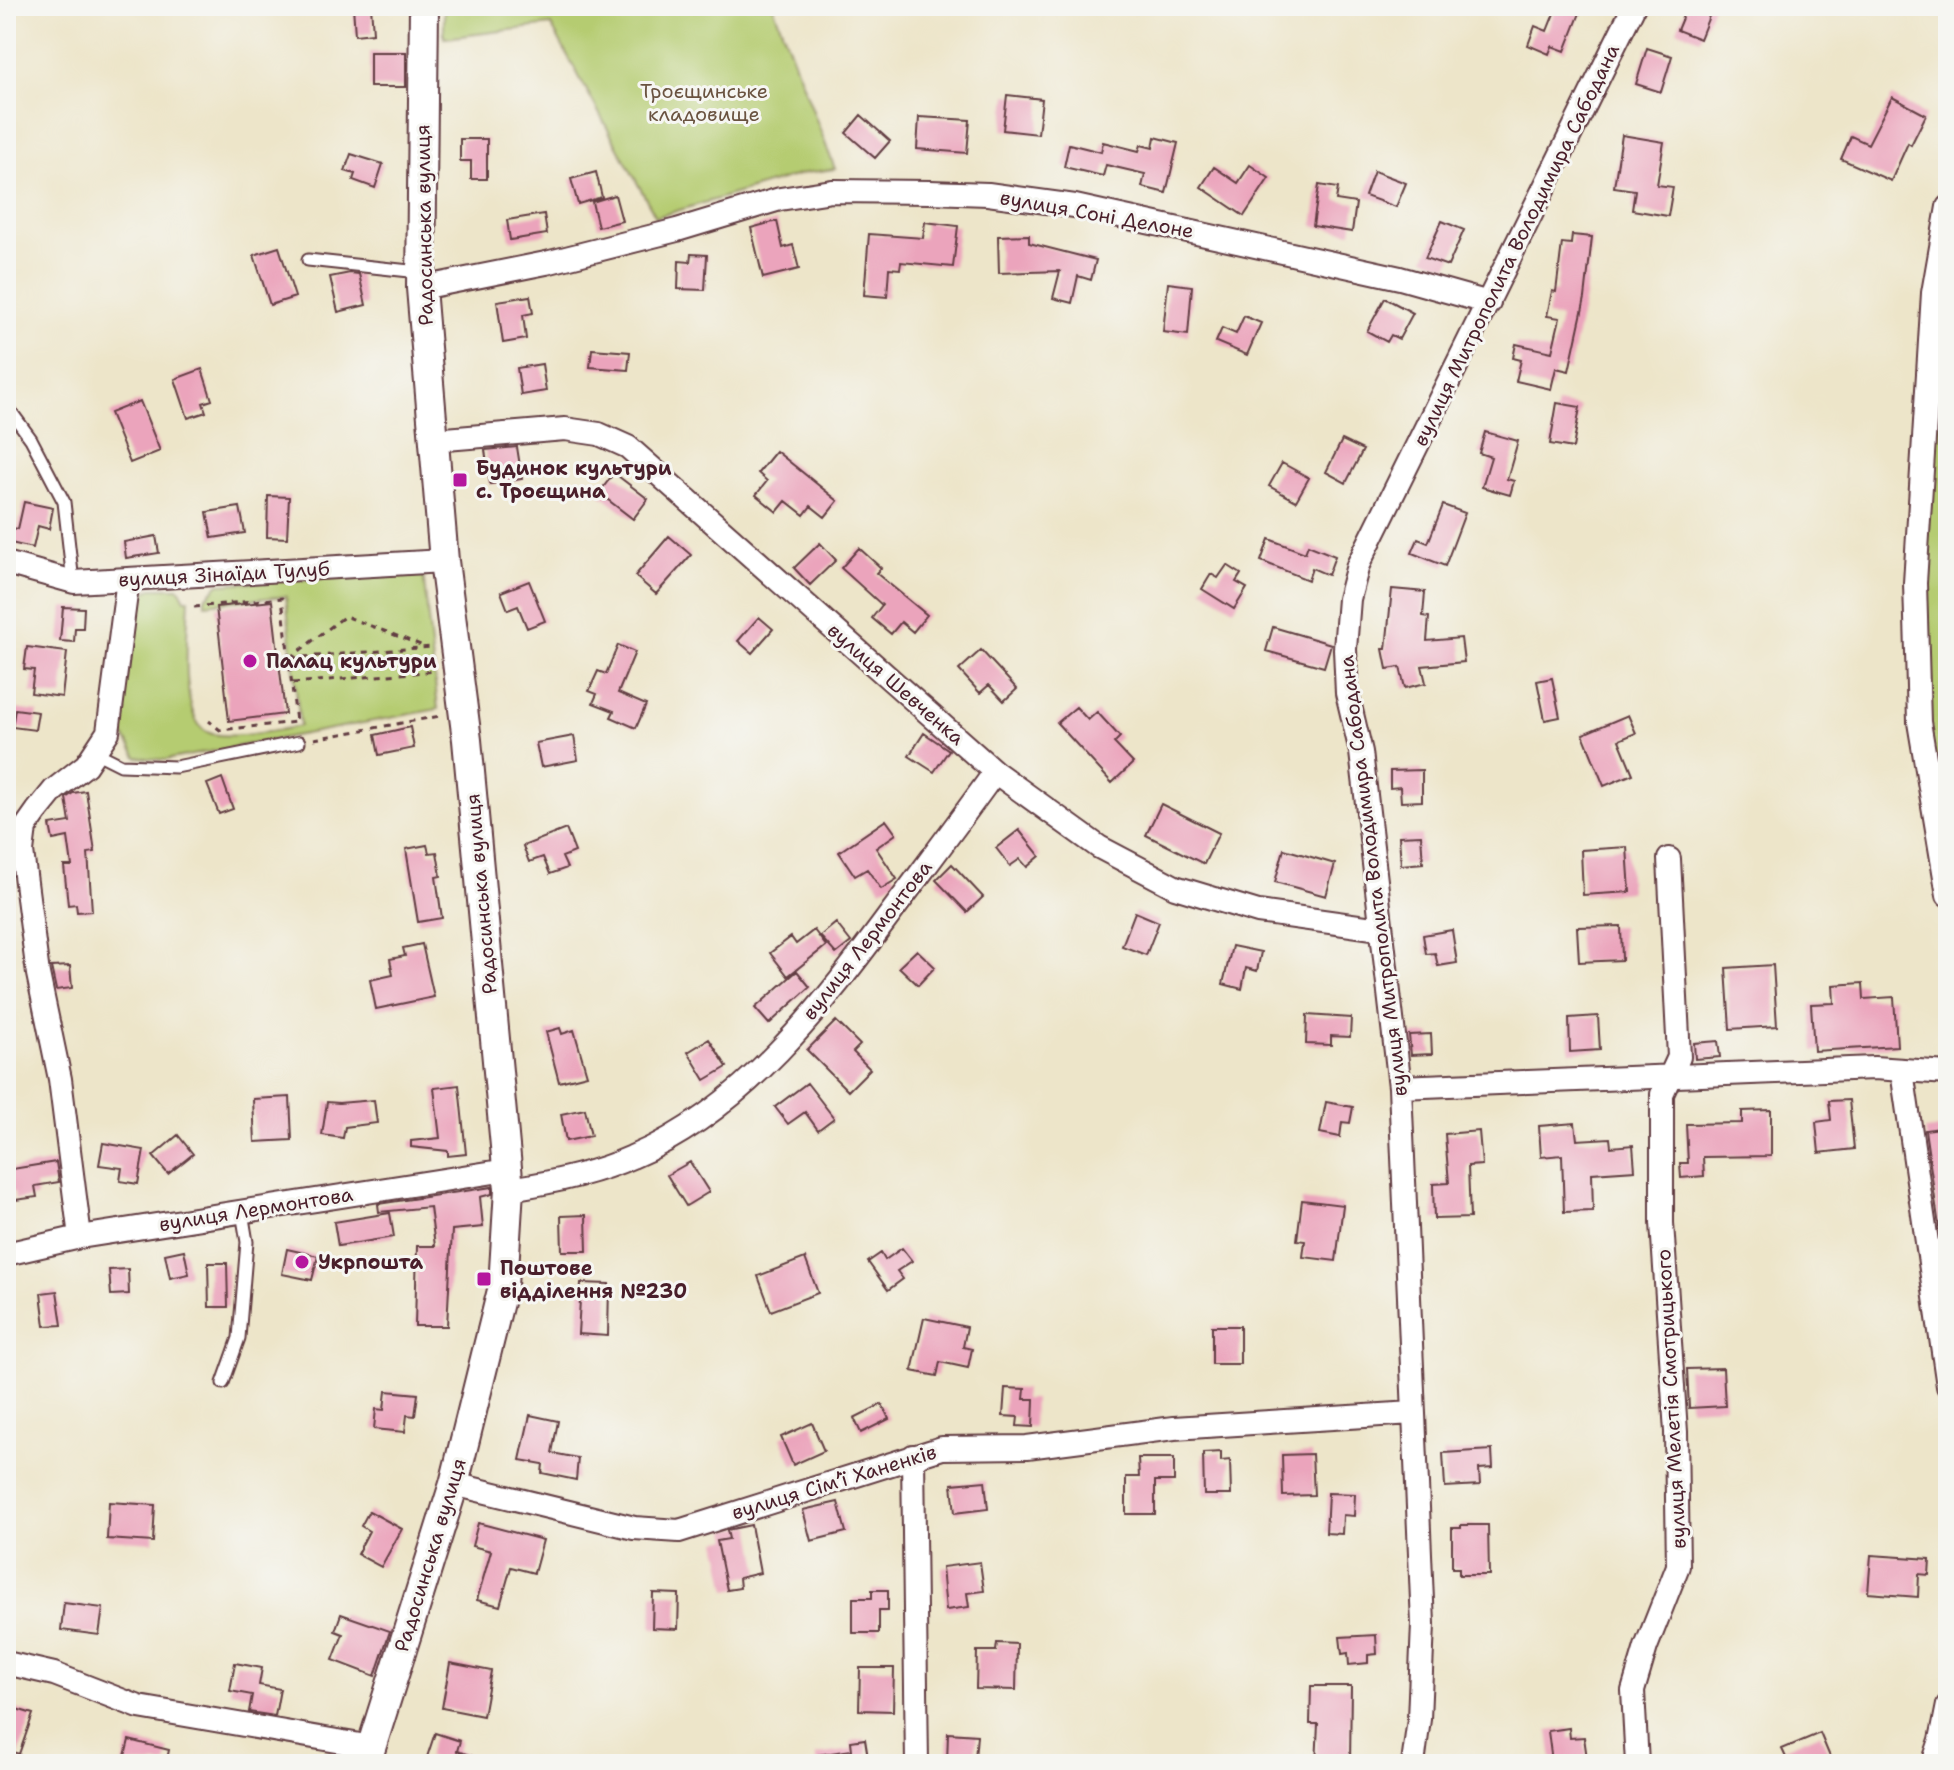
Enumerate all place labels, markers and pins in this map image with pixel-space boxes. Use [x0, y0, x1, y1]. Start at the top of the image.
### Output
place label: Будинок культури с. Троєщина [476, 455, 672, 504]
marker: Будинок культури с. Троєщина [451, 471, 469, 489]
place label: Палац культури [266, 648, 437, 674]
marker: Палац культури [241, 652, 259, 670]
place label: Укрпошта [318, 1249, 424, 1275]
marker: Укрпошта [293, 1253, 311, 1271]
place label: Поштове відділення №230 [500, 1255, 687, 1304]
marker: Поштове відділення №230 [475, 1270, 493, 1288]

